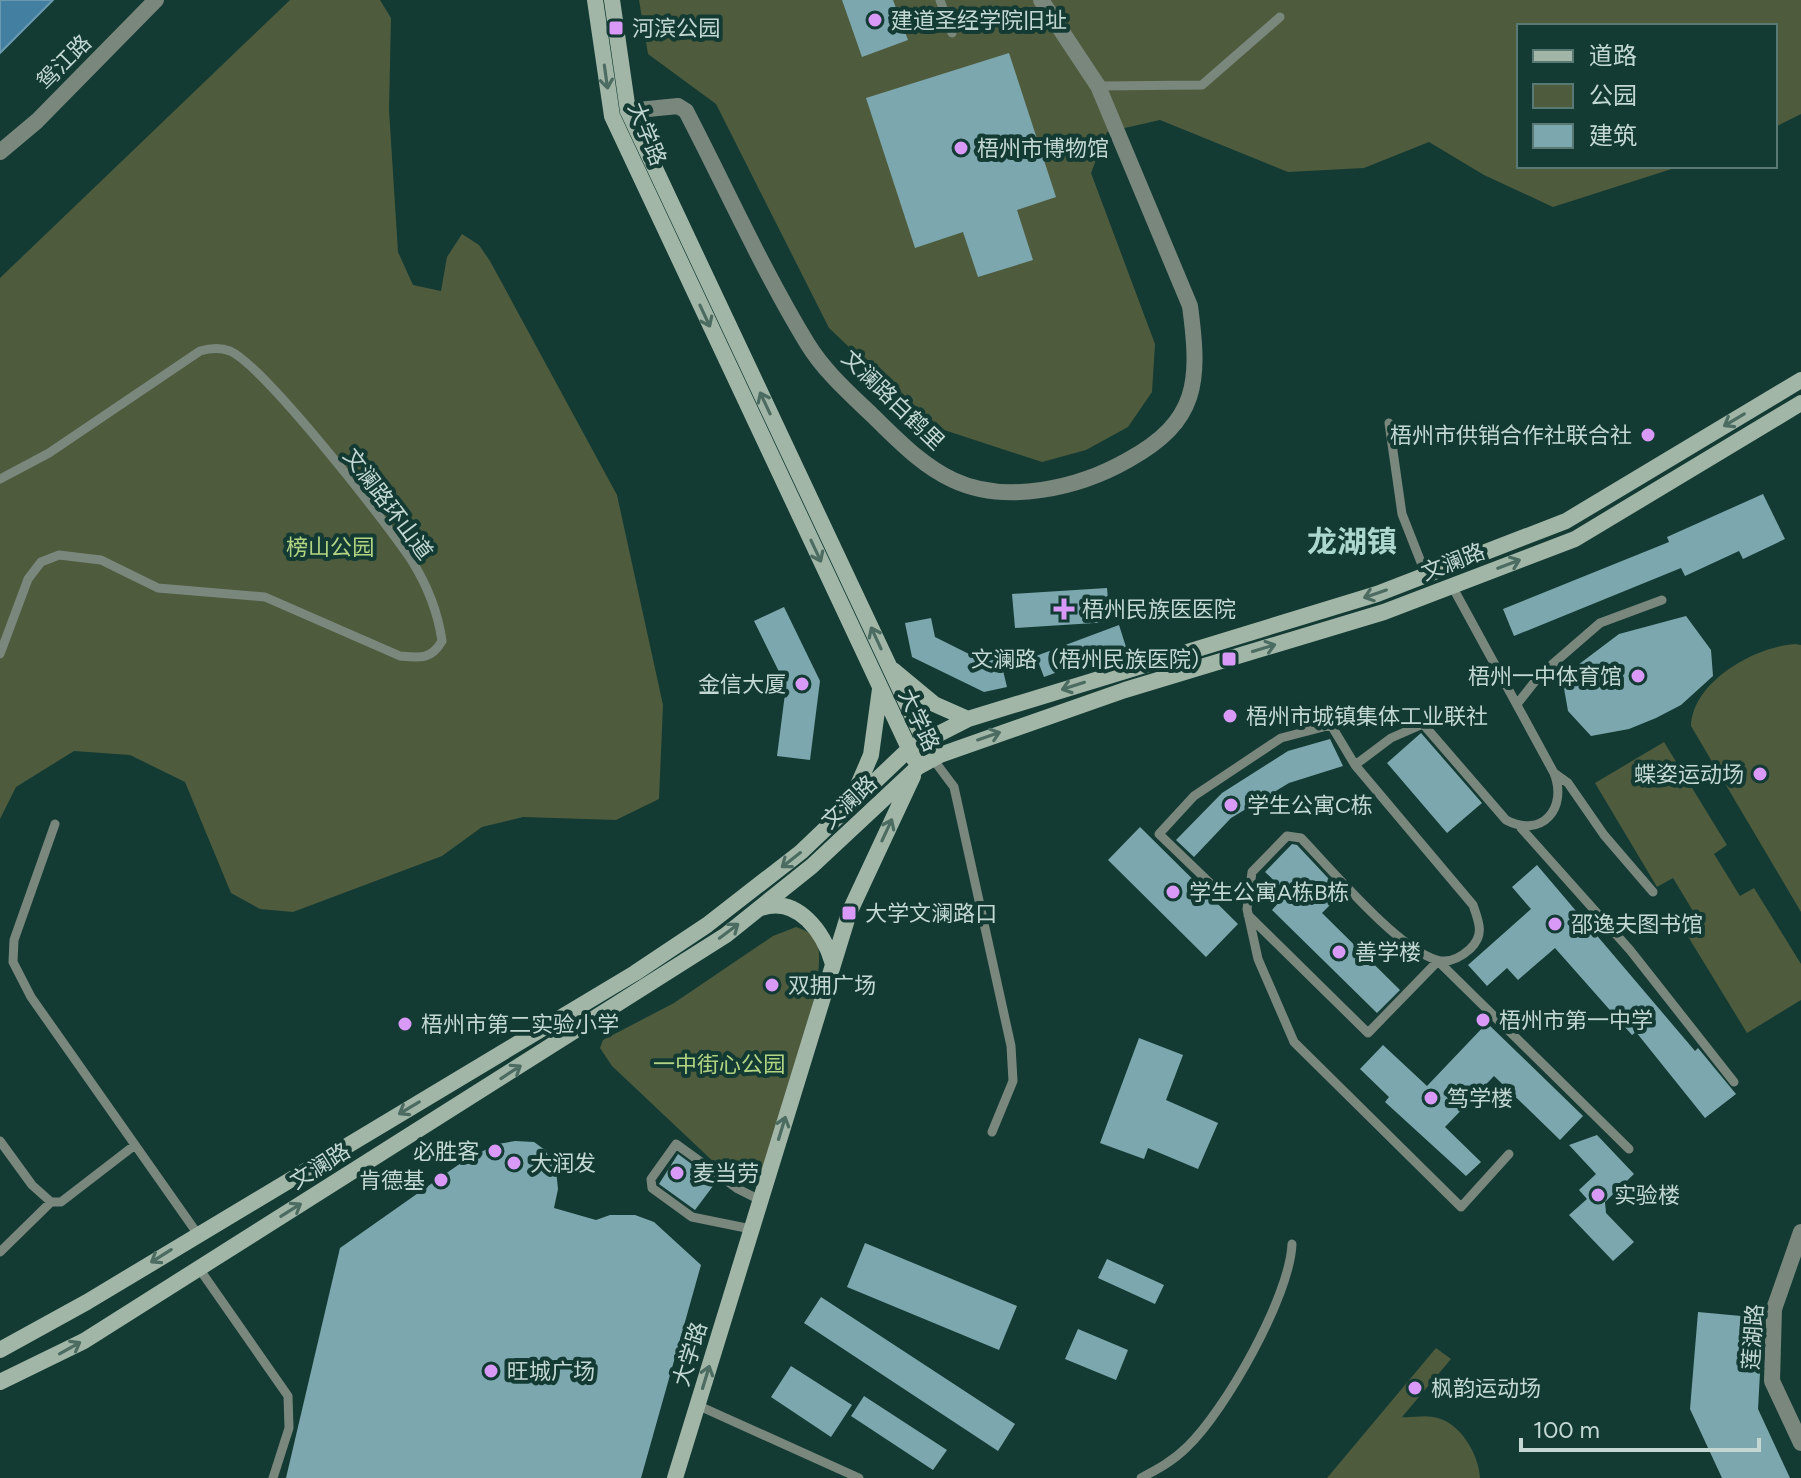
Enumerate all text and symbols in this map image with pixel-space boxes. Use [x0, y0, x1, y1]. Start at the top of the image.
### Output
place label: 建道圣经学院旧址 [891, 7, 1067, 34]
marker: 建道圣经学院旧址 [866, 11, 884, 29]
place label: 河滨公园 [632, 15, 720, 42]
marker: 河滨公园 [607, 19, 625, 37]
legend [1517, 24, 1777, 168]
street label: 鸳江路 [31, 29, 97, 95]
text: 道路 [1589, 41, 1637, 70]
one-way arrow [599, 64, 614, 89]
text: 公园 [1589, 81, 1637, 110]
street label: 大学路 [622, 98, 672, 170]
text: 建筑 [1589, 121, 1637, 150]
place label: 梧州市博物馆 [977, 135, 1109, 162]
marker: 梧州市博物馆 [952, 139, 970, 157]
one-way arrow [699, 303, 714, 328]
street label: 文澜路白鹤里 [836, 344, 950, 456]
one-way arrow [757, 391, 772, 415]
one-way arrow [1723, 413, 1746, 429]
place label: 梧州市供销合作社联合社 [1390, 422, 1632, 449]
marker: 梧州市供销合作社联合社 [1639, 426, 1657, 444]
street label: 文澜路环山道 [337, 443, 439, 565]
district label: 龙湖镇 [1307, 523, 1397, 560]
park label: 榜山公园 [286, 534, 374, 561]
street label: 文澜路 [1417, 538, 1489, 586]
one-way arrow [809, 539, 824, 563]
one-way arrow [1496, 556, 1521, 570]
one-way arrow [1363, 587, 1388, 602]
place label: 梧州民族医医院 [1082, 596, 1236, 623]
marker: 梧州民族医医院 [1053, 598, 1075, 620]
one-way arrow [868, 626, 883, 650]
one-way arrow [1250, 640, 1276, 655]
place label: 文澜路（梧州民族医院） [971, 646, 1213, 673]
marker: 文澜路（梧州民族医院） [1220, 650, 1238, 668]
place label: 梧州一中体育馆 [1468, 663, 1622, 690]
marker: 梧州一中体育馆 [1629, 667, 1647, 685]
place label: 金信大厦 [698, 671, 786, 698]
marker: 金信大厦 [793, 675, 811, 693]
one-way arrow [1061, 679, 1087, 694]
street label: 大学路 [893, 684, 945, 756]
place label: 梧州市城镇集体工业联社 [1246, 703, 1488, 730]
marker: 梧州市城镇集体工业联社 [1221, 707, 1239, 725]
one-way arrow [977, 728, 1002, 743]
place label: 蝶姿运动场 [1634, 761, 1744, 788]
marker: 蝶姿运动场 [1751, 765, 1769, 783]
street label: 文澜路 [816, 770, 882, 834]
place label: 学生公寓C栋 [1247, 792, 1373, 819]
marker: 学生公寓C栋 [1222, 796, 1240, 814]
one-way arrow [880, 819, 895, 843]
one-way arrow [781, 851, 802, 868]
place label: 学生公寓A栋B栋 [1189, 879, 1349, 906]
marker: 学生公寓A栋B栋 [1164, 883, 1182, 901]
place label: 大学文澜路口 [865, 900, 997, 927]
marker: 大学文澜路口 [840, 904, 858, 922]
place label: 邵逸夫图书馆 [1571, 911, 1703, 938]
marker: 邵逸夫图书馆 [1546, 915, 1564, 933]
one-way arrow [718, 923, 740, 940]
place label: 善学楼 [1355, 939, 1421, 966]
marker: 善学楼 [1330, 943, 1348, 961]
place label: 双拥广场 [788, 972, 876, 999]
marker: 双拥广场 [763, 976, 781, 994]
place label: 梧州市第一中学 [1499, 1007, 1653, 1034]
place label: 梧州市第二实验小学 [421, 1011, 619, 1038]
marker: 梧州市第一中学 [1474, 1011, 1492, 1029]
marker: 梧州市第二实验小学 [396, 1015, 414, 1033]
park label: 一中街心公园 [653, 1051, 785, 1078]
one-way arrow [499, 1063, 522, 1079]
place label: 笃学楼 [1447, 1085, 1513, 1112]
marker: 笃学楼 [1422, 1089, 1440, 1107]
one-way arrow [397, 1101, 421, 1116]
one-way arrow [776, 1116, 790, 1141]
street label: 文澜路 [285, 1137, 355, 1195]
place label: 必胜客 [413, 1138, 479, 1165]
marker: 必胜客 [486, 1142, 504, 1160]
place label: 大润发 [530, 1150, 596, 1177]
marker: 大润发 [505, 1154, 523, 1172]
place label: 麦当劳 [693, 1160, 759, 1187]
marker: 麦当劳 [668, 1164, 686, 1182]
place label: 肯德基 [359, 1167, 425, 1194]
marker: 肯德基 [432, 1171, 450, 1189]
place label: 实验楼 [1614, 1182, 1680, 1209]
marker: 实验楼 [1589, 1186, 1607, 1204]
one-way arrow [279, 1202, 302, 1218]
one-way arrow [151, 1247, 173, 1264]
street label: 莲湖路 [1737, 1303, 1769, 1371]
street label: 大学路 [667, 1318, 713, 1390]
one-way arrow [58, 1340, 82, 1355]
place label: 旺城广场 [507, 1358, 595, 1385]
marker: 旺城广场 [482, 1362, 500, 1380]
one-way arrow [699, 1364, 714, 1390]
place label: 枫韵运动场 [1431, 1375, 1541, 1402]
marker: 枫韵运动场 [1406, 1379, 1424, 1397]
scale bar [1521, 1402, 1759, 1452]
text: 100 m [1533, 1415, 1600, 1444]

